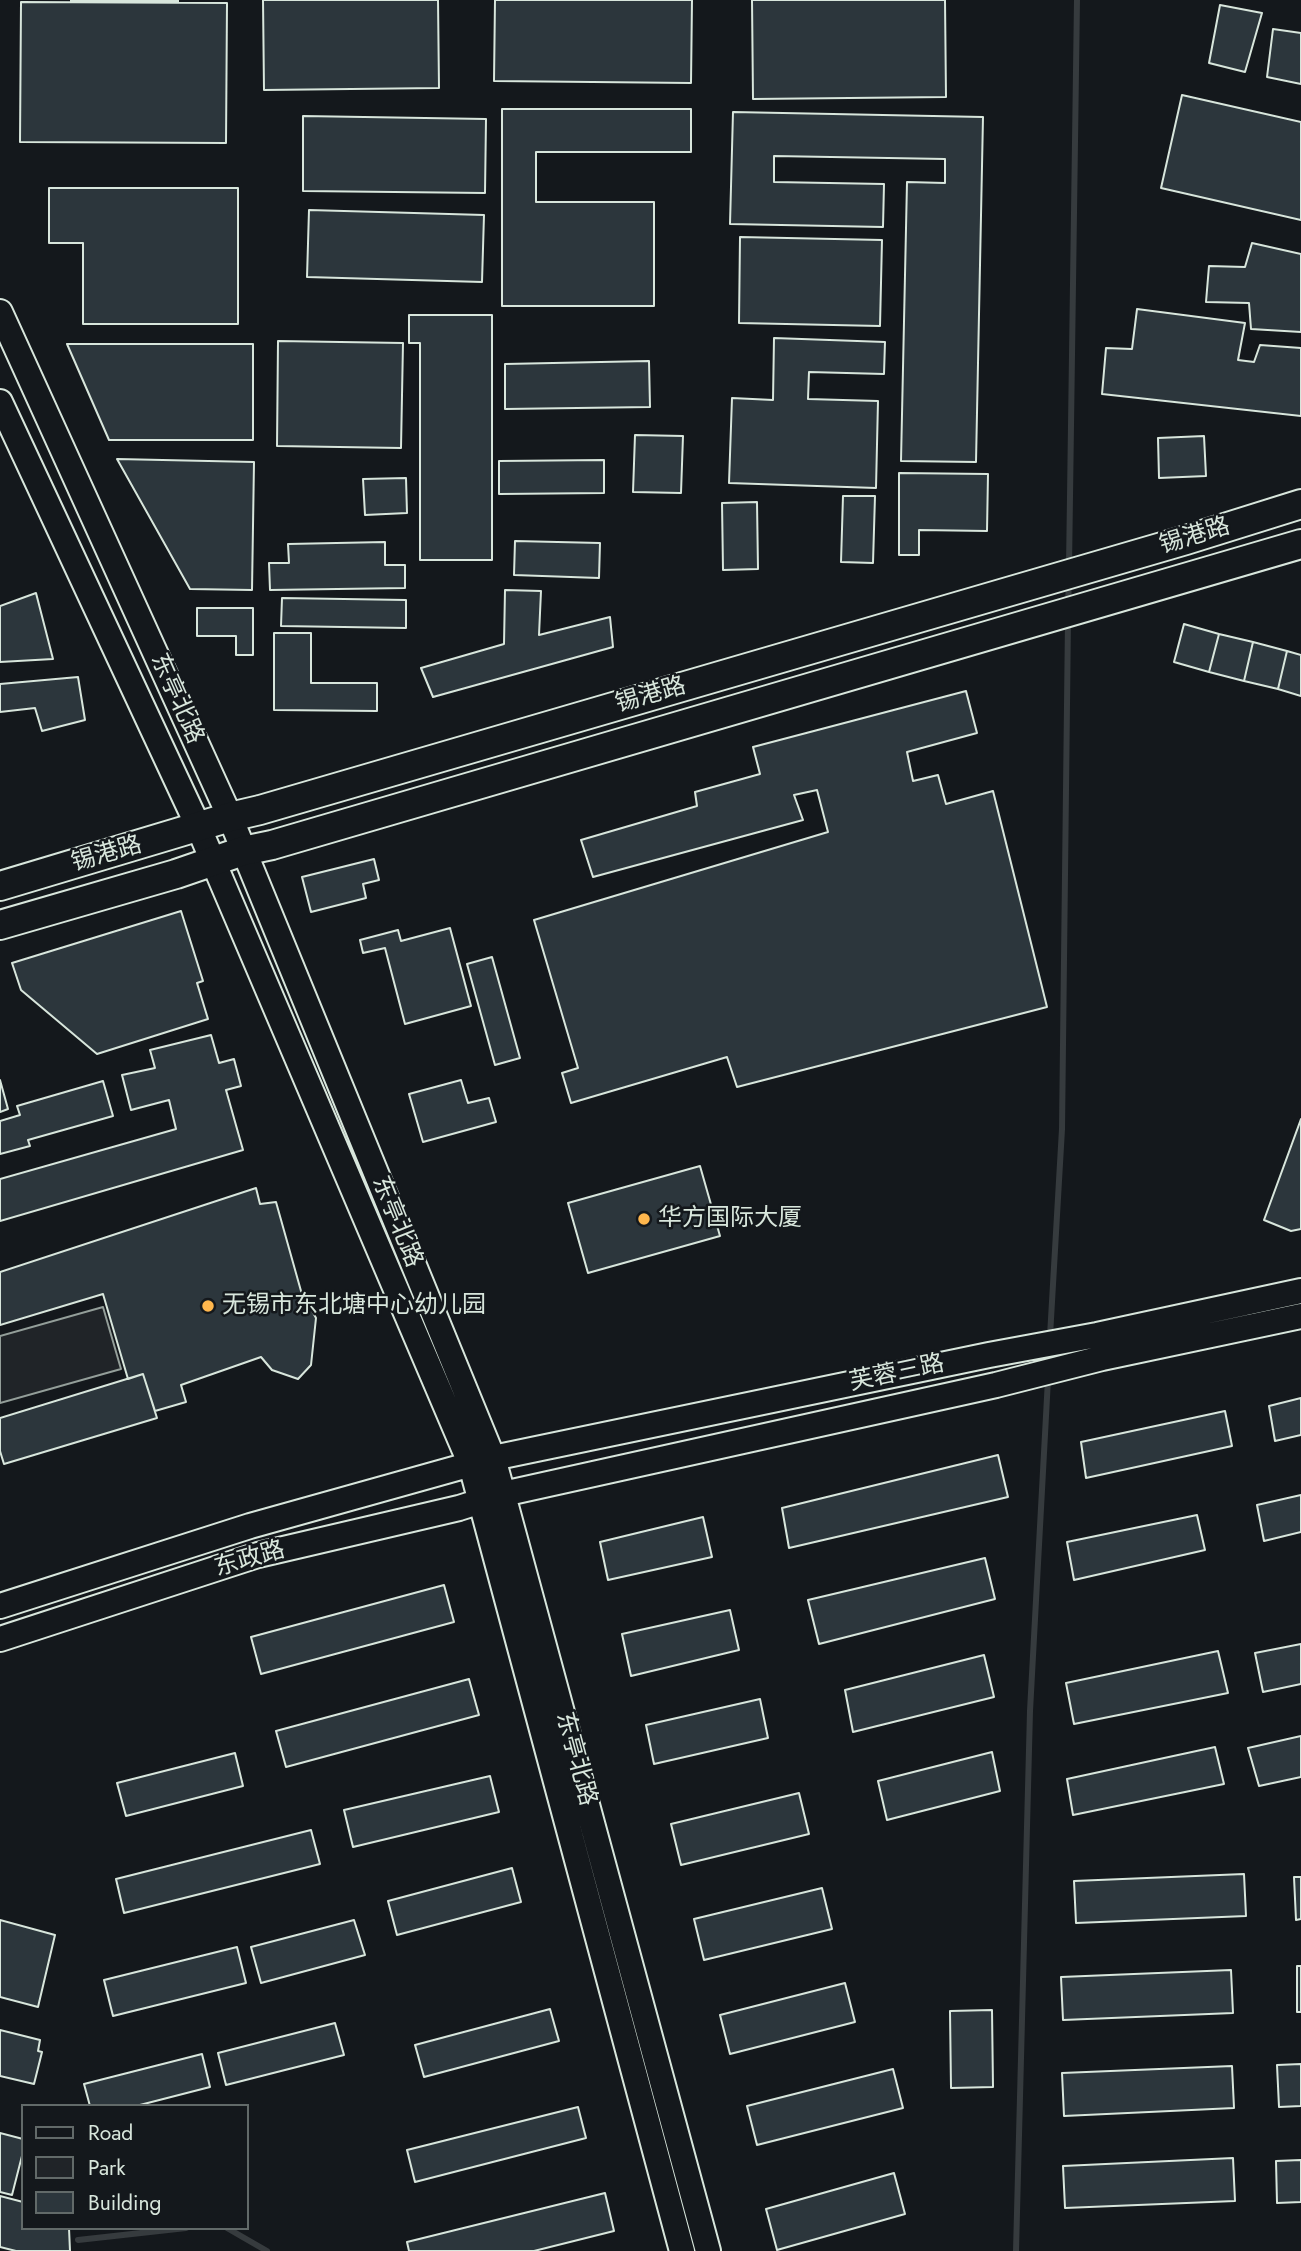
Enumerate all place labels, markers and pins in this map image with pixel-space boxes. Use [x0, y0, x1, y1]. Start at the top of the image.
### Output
place label: 华方国际大厦 [658, 1205, 802, 1233]
marker: 华方国际大厦 [636, 1211, 652, 1227]
place label: 无锡市东北塘中心幼儿园 [222, 1292, 486, 1320]
marker: 无锡市东北塘中心幼儿园 [200, 1298, 216, 1314]

